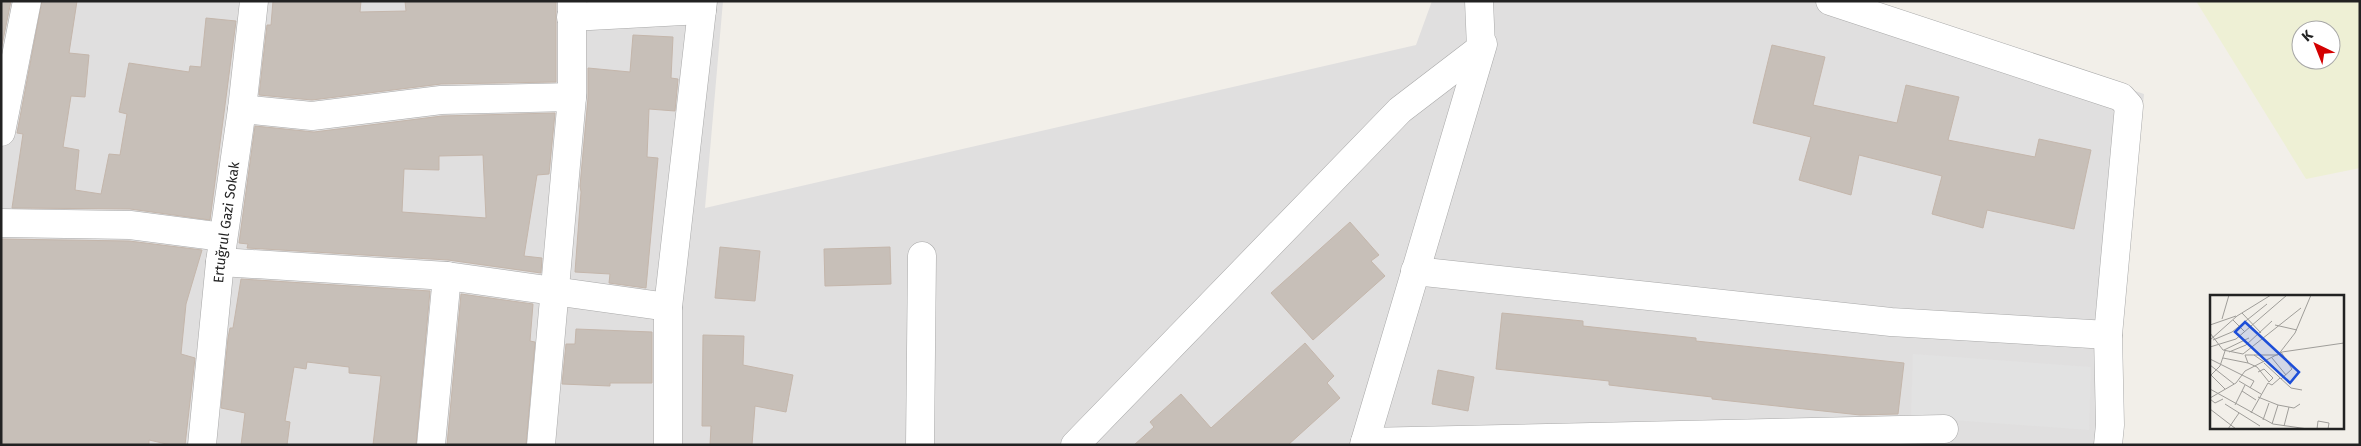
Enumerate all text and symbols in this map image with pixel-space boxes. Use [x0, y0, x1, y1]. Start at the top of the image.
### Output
north arrow [2291, 20, 2341, 70]
text: K [2298, 26, 2317, 45]
street label: Ertuğrul Gazi Sokak [209, 160, 243, 284]
inset map [2210, 295, 2344, 428]

